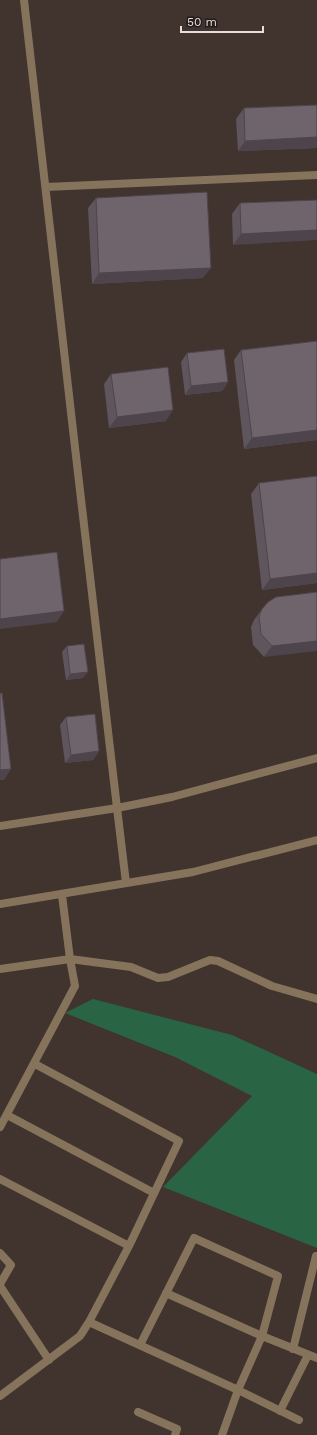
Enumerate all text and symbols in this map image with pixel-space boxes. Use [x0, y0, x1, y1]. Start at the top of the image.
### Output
scale bar [181, 8, 263, 34]
text: 50 m [187, 15, 217, 29]

